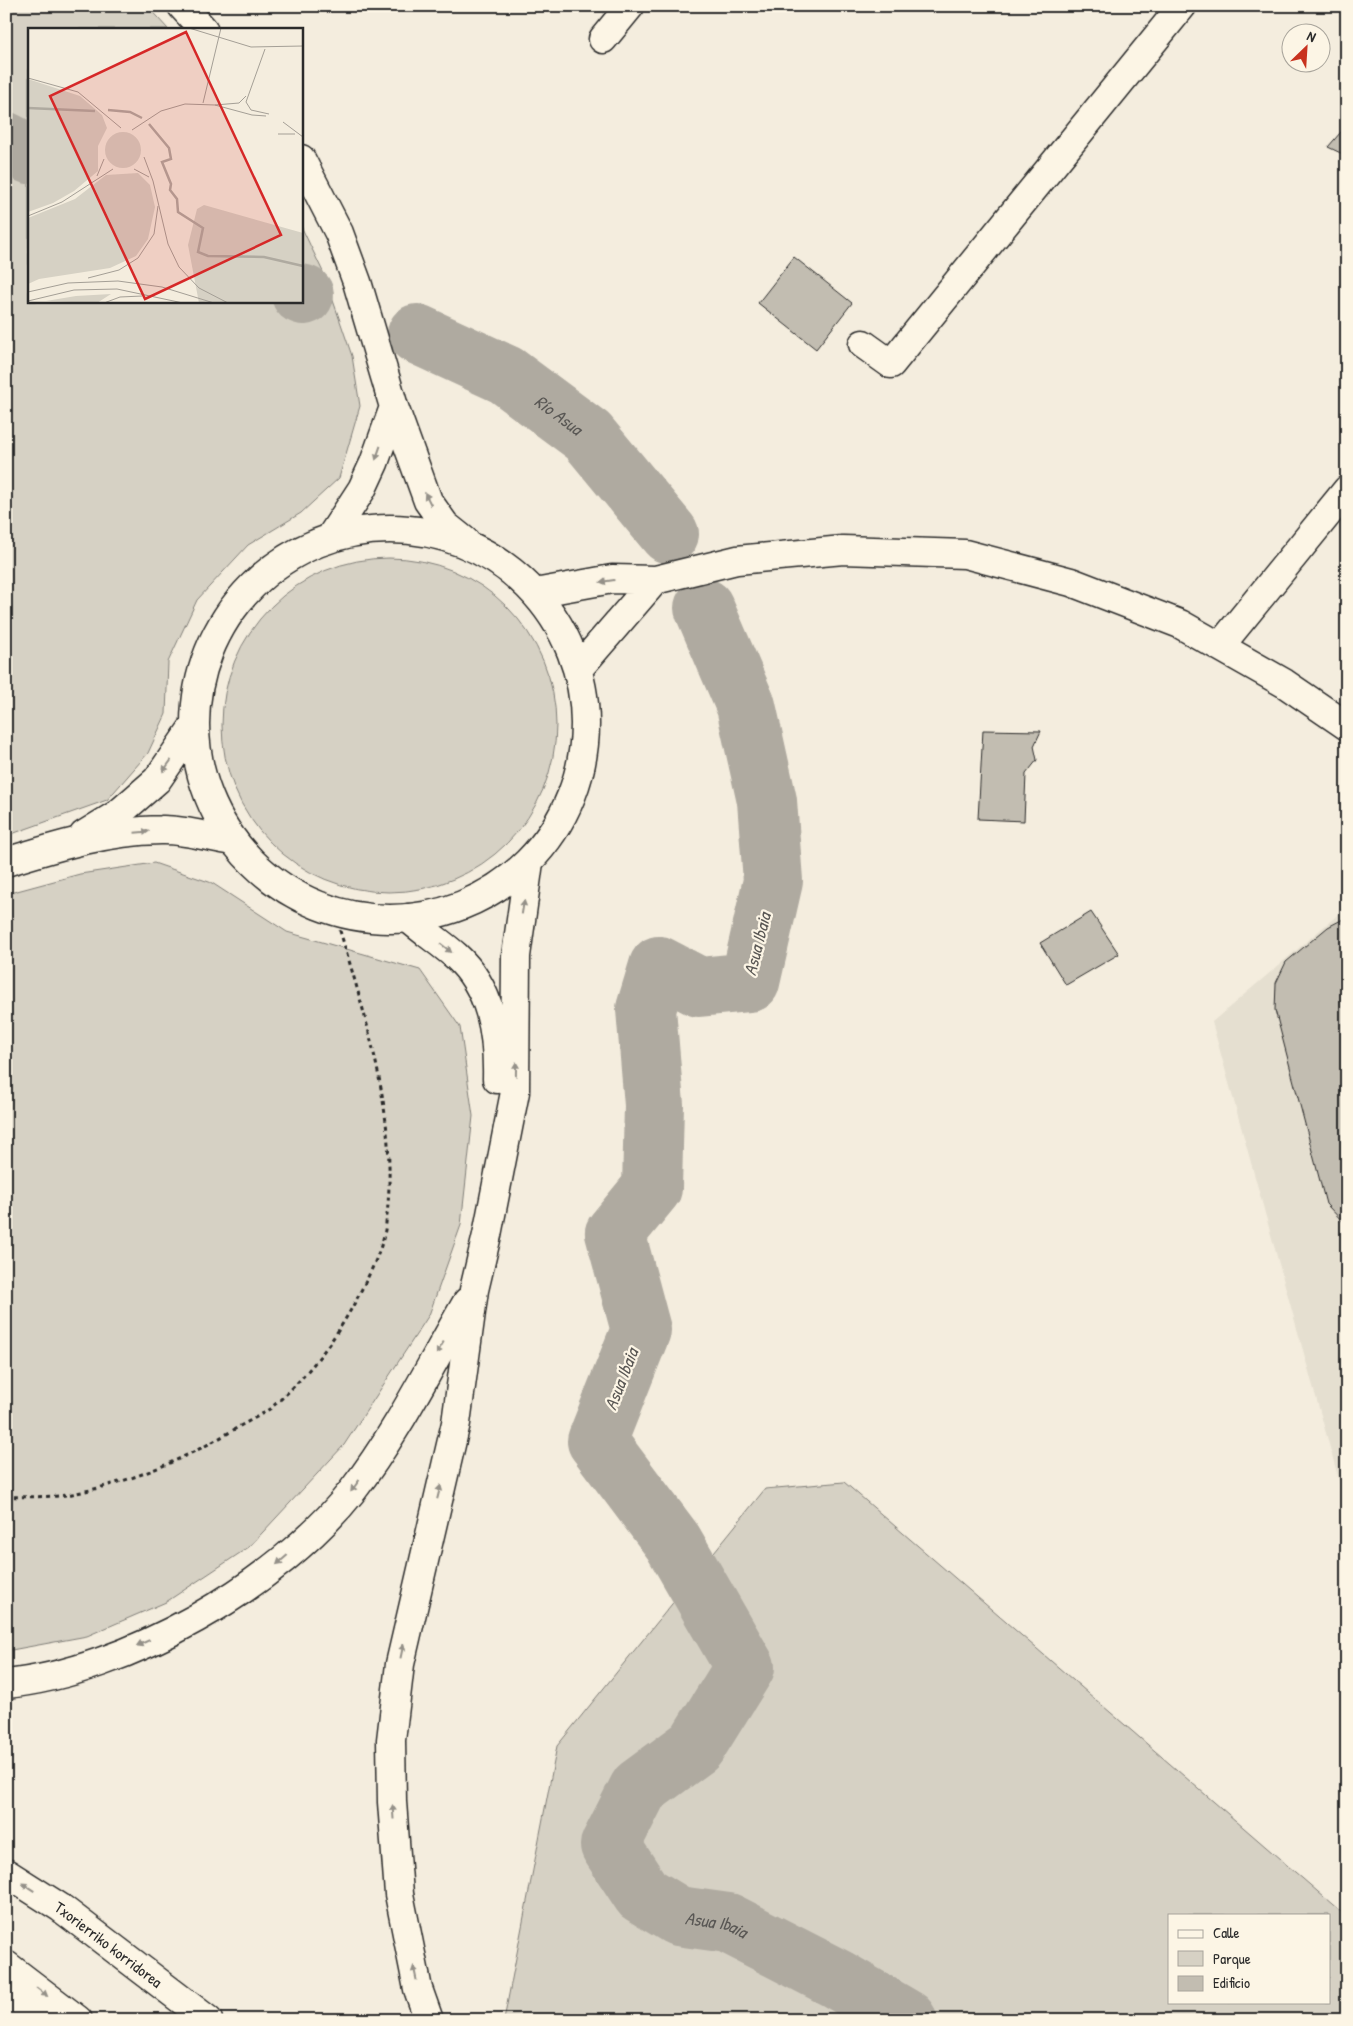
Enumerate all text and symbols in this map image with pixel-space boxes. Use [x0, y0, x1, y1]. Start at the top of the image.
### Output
north arrow [1280, 22, 1330, 72]
text: N [1304, 26, 1320, 46]
inset map [28, 28, 302, 302]
water label: Río Asua [530, 388, 589, 442]
one-way arrow [374, 445, 381, 460]
one-way arrow [424, 492, 432, 506]
one-way arrow [598, 577, 614, 585]
one-way arrow [162, 759, 172, 773]
one-way arrow [135, 827, 151, 835]
one-way arrow [520, 899, 528, 915]
water label: Asua Ibaia [737, 908, 777, 978]
one-way arrow [439, 943, 452, 954]
one-way arrow [512, 1060, 520, 1076]
one-way arrow [436, 1341, 445, 1354]
water label: Asua Ibaia [598, 1343, 645, 1413]
one-way arrow [350, 1479, 361, 1492]
one-way arrow [435, 1485, 443, 1500]
one-way arrow [276, 1555, 289, 1566]
one-way arrow [136, 1640, 150, 1648]
one-way arrow [399, 1642, 407, 1658]
one-way arrow [388, 1804, 396, 1820]
one-way arrow [21, 1882, 34, 1892]
street label: Txorierriko korridorea [50, 1896, 167, 1993]
water label: Asua Ibaia [684, 1905, 754, 1945]
legend [1168, 1914, 1330, 2004]
text: Calle [1213, 1922, 1240, 1943]
text: Parque [1213, 1948, 1251, 1969]
one-way arrow [411, 1965, 419, 1981]
text: Edificio [1213, 1972, 1250, 1993]
one-way arrow [35, 1986, 48, 1997]

